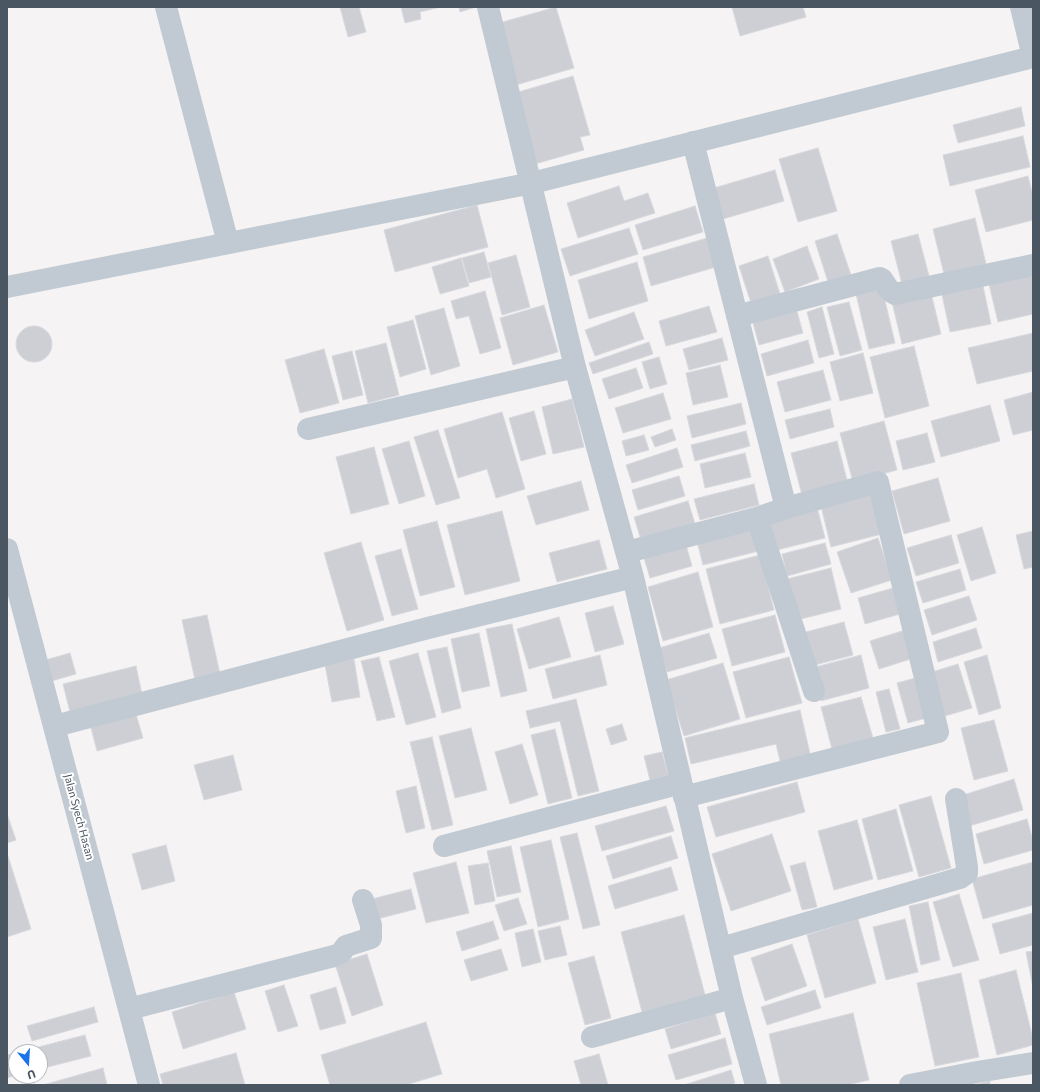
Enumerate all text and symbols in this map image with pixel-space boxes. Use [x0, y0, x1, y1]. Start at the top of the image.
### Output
street label: Jalan Syech Hasan [61, 773, 97, 861]
north arrow [8, 1044, 48, 1084]
text: U [26, 1068, 37, 1082]

